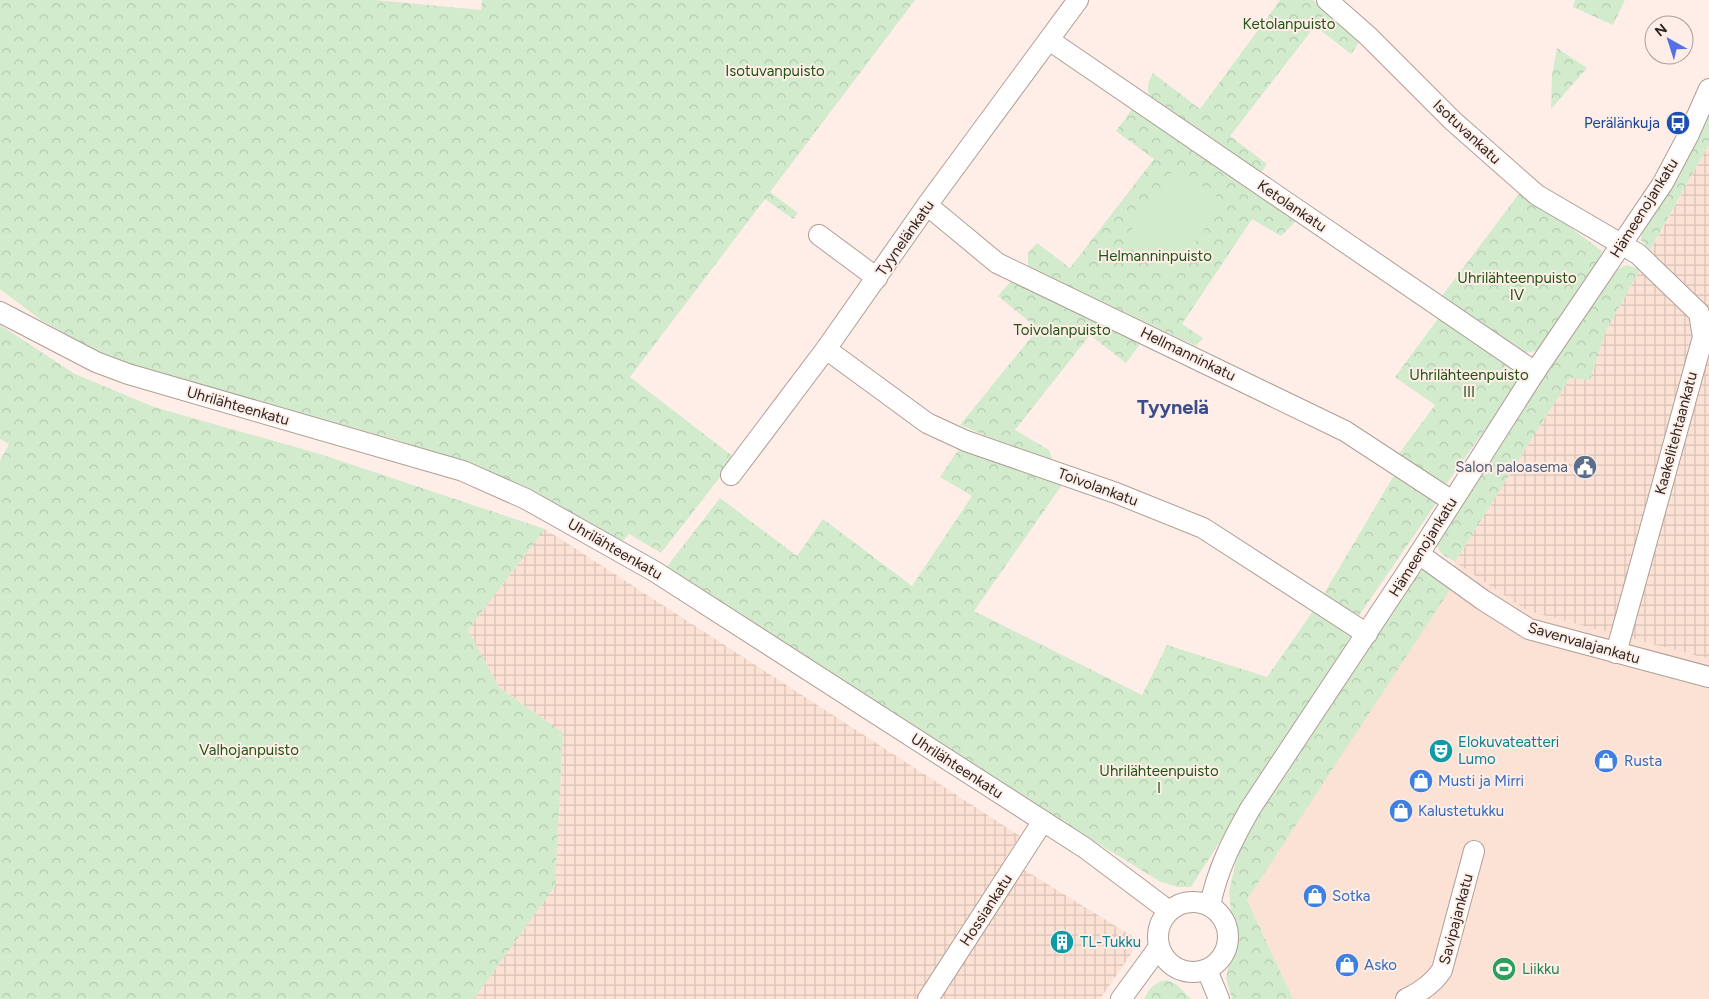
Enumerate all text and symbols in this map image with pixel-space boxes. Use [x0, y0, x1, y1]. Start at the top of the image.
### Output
park label: Ketolanpuisto [1243, 15, 1336, 33]
north arrow [1644, 15, 1694, 65]
text: N [1652, 20, 1671, 40]
park label: Isotuvanpuisto [725, 62, 825, 80]
street label: Isotuvankatu [1429, 96, 1505, 168]
bus stop icon: Perälänkuja [1665, 110, 1691, 136]
place label: Perälänkuja [1584, 114, 1660, 132]
street label: Hämeenojankatu [1606, 155, 1682, 261]
street label: Ketolankatu [1254, 176, 1330, 236]
street label: Tyynelänkatu [872, 197, 938, 279]
park label: Helmanninpuisto [1098, 247, 1212, 265]
park label: Uhrilähteenpuisto IV [1457, 269, 1577, 304]
park label: Toivolanpuisto [1013, 321, 1111, 339]
street label: Hellmanninkatu [1137, 323, 1239, 385]
park label: Uhrilähteenpuisto III [1409, 366, 1529, 401]
street label: Kaakelitehtaankatu [1651, 369, 1701, 497]
street label: Uhrilähteenkatu [185, 383, 291, 429]
district label: Tyynelä [1137, 395, 1209, 419]
public building icon: Salon paloasema [1572, 454, 1598, 480]
place label: Salon paloasema [1455, 458, 1568, 476]
street label: Toivolankatu [1055, 464, 1141, 510]
street label: Hämeenojankatu [1385, 494, 1461, 600]
street label: Uhrilähteenkatu [565, 515, 665, 583]
street label: Savenvalajankatu [1526, 618, 1642, 668]
street label: Uhrilähteenkatu [908, 730, 1006, 802]
place label: Elokuvateatteri Lumo [1458, 733, 1559, 768]
theatre icon: Elokuvateatteri Lumo [1428, 738, 1454, 764]
park label: Valhojanpuisto [199, 741, 299, 759]
shop icon: Rusta [1593, 748, 1619, 774]
place label: Rusta [1624, 752, 1662, 770]
park label: Uhrilähteenpuisto I [1099, 762, 1219, 797]
shop icon: Musti ja Mirri [1408, 768, 1434, 794]
place label: Musti ja Mirri [1438, 772, 1524, 790]
shop icon: Kalustetukku [1388, 798, 1414, 824]
place label: Kalustetukku [1418, 802, 1504, 820]
street label: Hossiankatu [956, 871, 1016, 949]
street label: Savipajankatu [1435, 872, 1477, 966]
shop icon: Sotka [1302, 883, 1328, 909]
place label: Sotka [1332, 887, 1370, 905]
building icon: TL-Tukku [1049, 929, 1075, 955]
place label: TL-Tukku [1080, 933, 1141, 951]
shop icon: Asko [1334, 952, 1360, 978]
place label: Asko [1364, 956, 1397, 974]
sports icon: Liikku [1491, 956, 1517, 982]
place label: Liikku [1522, 960, 1560, 978]

